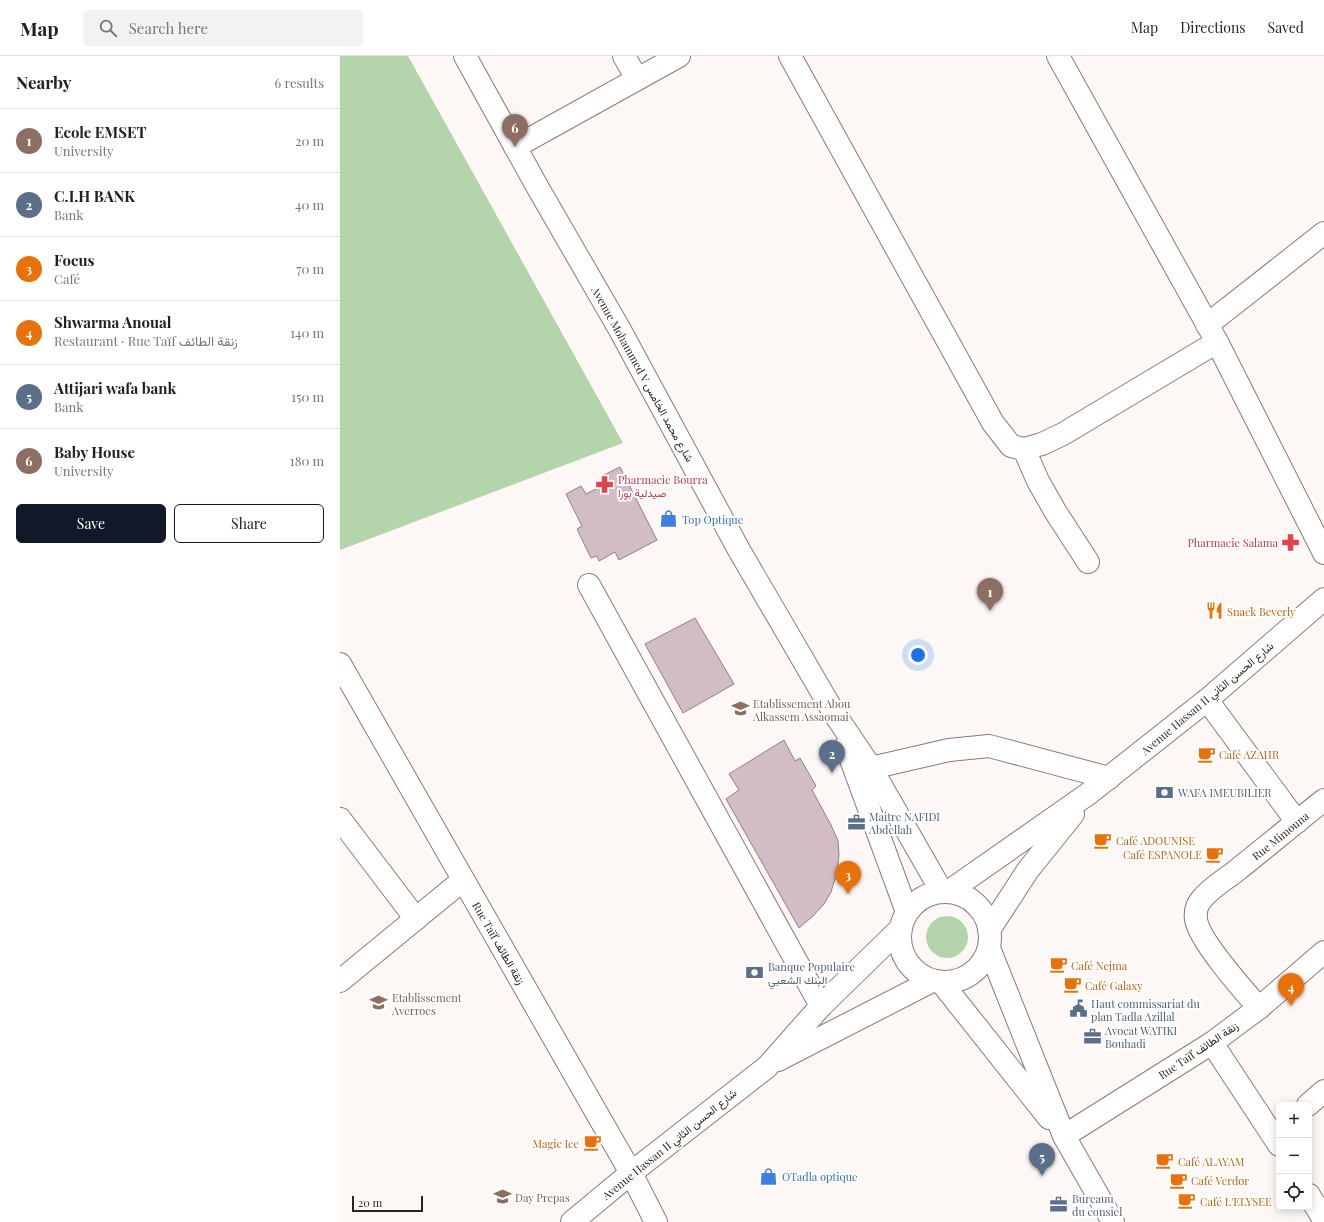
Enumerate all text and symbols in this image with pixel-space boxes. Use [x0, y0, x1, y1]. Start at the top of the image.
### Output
search box [83, 10, 363, 46]
text: Map [20, 15, 59, 41]
icon: search [97, 17, 119, 39]
text: Search here [129, 18, 208, 38]
text: Map [1131, 18, 1158, 37]
text: Directions [1180, 18, 1246, 37]
text: Saved [1268, 18, 1304, 37]
text: Nearby [16, 71, 71, 93]
text: 6 results [274, 74, 324, 91]
pin: 6 [502, 114, 528, 147]
text: Ecole EMSET [54, 122, 147, 142]
text: 1 [27, 132, 31, 149]
text: 20 m [295, 132, 324, 149]
text: University [54, 142, 114, 159]
text: C.I.H BANK [54, 186, 135, 206]
text: 2 [26, 196, 32, 213]
text: 40 m [295, 196, 324, 213]
text: Bank [54, 206, 83, 223]
text: Focus [54, 250, 94, 270]
text: 3 [26, 260, 32, 277]
text: 70 m [296, 260, 324, 277]
text: Café [54, 270, 80, 287]
street label: Avenue Mohammed V شارع محمد الخامس [587, 283, 698, 465]
text: Shwarma Anoual [54, 312, 171, 332]
text: 4 [26, 324, 32, 341]
text: 140 m [290, 324, 324, 341]
text: Restaurant · Rue Taïf زنقة الطائف [54, 332, 238, 349]
text: Attijari wafa bank [54, 378, 176, 398]
text: 5 [26, 388, 32, 405]
text: 150 m [291, 388, 324, 405]
text: Bank [54, 398, 83, 415]
text: Baby House [54, 442, 135, 462]
text: 6 [25, 452, 33, 469]
text: 180 m [290, 452, 324, 469]
text: University [54, 462, 114, 479]
place label: Pharmacie Bourra صيدلية بورا [618, 472, 708, 500]
pharmacy icon: Pharmacie Bourra صيدلية بورا [595, 475, 615, 495]
button: Save [16, 504, 166, 543]
button: Share [174, 504, 324, 543]
shop icon: Top Optique [659, 509, 679, 529]
place label: Top Optique [682, 512, 744, 527]
pharmacy icon: Pharmacie Salama [1281, 532, 1301, 552]
place label: Pharmacie Salama [1187, 535, 1279, 550]
pin: 1 [977, 578, 1003, 611]
restaurant icon: Snack Beverly [1204, 601, 1224, 621]
place label: Snack Beverly [1227, 604, 1296, 619]
street label: Avenue Hassan II شارع الحسن الثاني [1137, 638, 1279, 761]
your location [908, 645, 928, 665]
place label: Etablissement Abou Alkassem Assaomai [752, 696, 851, 724]
school or university icon: Etablissement Abou Alkassem Assaomai [730, 699, 750, 719]
pin: 2 [819, 740, 845, 773]
cafe icon: Café AZAHR [1196, 744, 1216, 764]
place label: Café AZAHR [1219, 747, 1280, 762]
bank icon: WAFA IMEUBILIER [1155, 782, 1175, 802]
place label: WAFA IMEUBILIER [1177, 785, 1272, 800]
street label: Rue Mimouna [1248, 808, 1312, 863]
place label: Maitre NAFIDI Abdellah [868, 809, 940, 837]
office icon: Maitre NAFIDI Abdellah [846, 812, 866, 832]
cafe icon: Café ADOUNISE [1093, 830, 1113, 850]
place label: Café ADOUNISE [1116, 833, 1195, 848]
cafe icon: Café ESPANOLE [1205, 844, 1225, 864]
place label: Café ESPANOLE [1123, 847, 1202, 862]
pin: 3 [835, 861, 861, 894]
street label: Rue Taïf زنقة الطائف [469, 899, 529, 987]
cafe icon: Café Nejma [1048, 955, 1068, 975]
place label: Café Nejma [1071, 958, 1128, 973]
place label: Banque Populaire البنك الشعبي [768, 959, 855, 990]
bank icon: Banque Populaire البنك الشعبي [745, 962, 765, 982]
pin: 4 [1278, 973, 1304, 1006]
cafe icon: Café Galaxy [1062, 975, 1082, 995]
place label: Café Galaxy [1085, 978, 1143, 993]
place label: Etablissement Averroes [391, 990, 462, 1018]
school or university icon: Etablissement Averroes [369, 993, 389, 1013]
place label: Haut commissariat du plan Tadla Azillal [1091, 996, 1200, 1024]
public building icon: Haut commissariat du plan Tadla Azillal [1068, 999, 1088, 1019]
street label: Rue Taïf زنقة الطائف [1155, 1018, 1241, 1082]
place label: Avocat WATIKI Bouhadi [1104, 1023, 1178, 1051]
office icon: Avocat WATIKI Bouhadi [1082, 1026, 1102, 1046]
street label: Avenue Hassan II شارع الحسن الثاني [598, 1085, 741, 1206]
map controls [1276, 1102, 1312, 1210]
button: + [1276, 1102, 1312, 1138]
cafe icon: Magic Ice [582, 1133, 602, 1153]
place label: Magic Ice [532, 1136, 579, 1151]
button: − [1276, 1138, 1312, 1174]
pin: 5 [1029, 1143, 1055, 1176]
cafe icon: Café ALAYAM [1155, 1151, 1175, 1171]
place label: Café ALAYAM [1178, 1154, 1245, 1169]
shop icon: OTadla optique [759, 1166, 779, 1186]
place label: OTadla optique [782, 1169, 858, 1184]
cafe icon: Café Verdor [1168, 1170, 1188, 1190]
place label: Café Verdor [1191, 1173, 1249, 1188]
button: locate [1276, 1174, 1312, 1210]
school or university icon: Day Prepas [492, 1187, 512, 1207]
place label: Day Prepas [515, 1190, 570, 1205]
place label: Bureauu du consiel [1072, 1191, 1122, 1219]
cafe icon: Café L'ELYSEE [1177, 1191, 1197, 1211]
scale bar [352, 1194, 423, 1213]
office icon: Bureauu du consiel [1049, 1194, 1069, 1214]
place label: Café L'ELYSEE [1200, 1194, 1272, 1209]
text: 20 m [358, 1195, 382, 1210]

